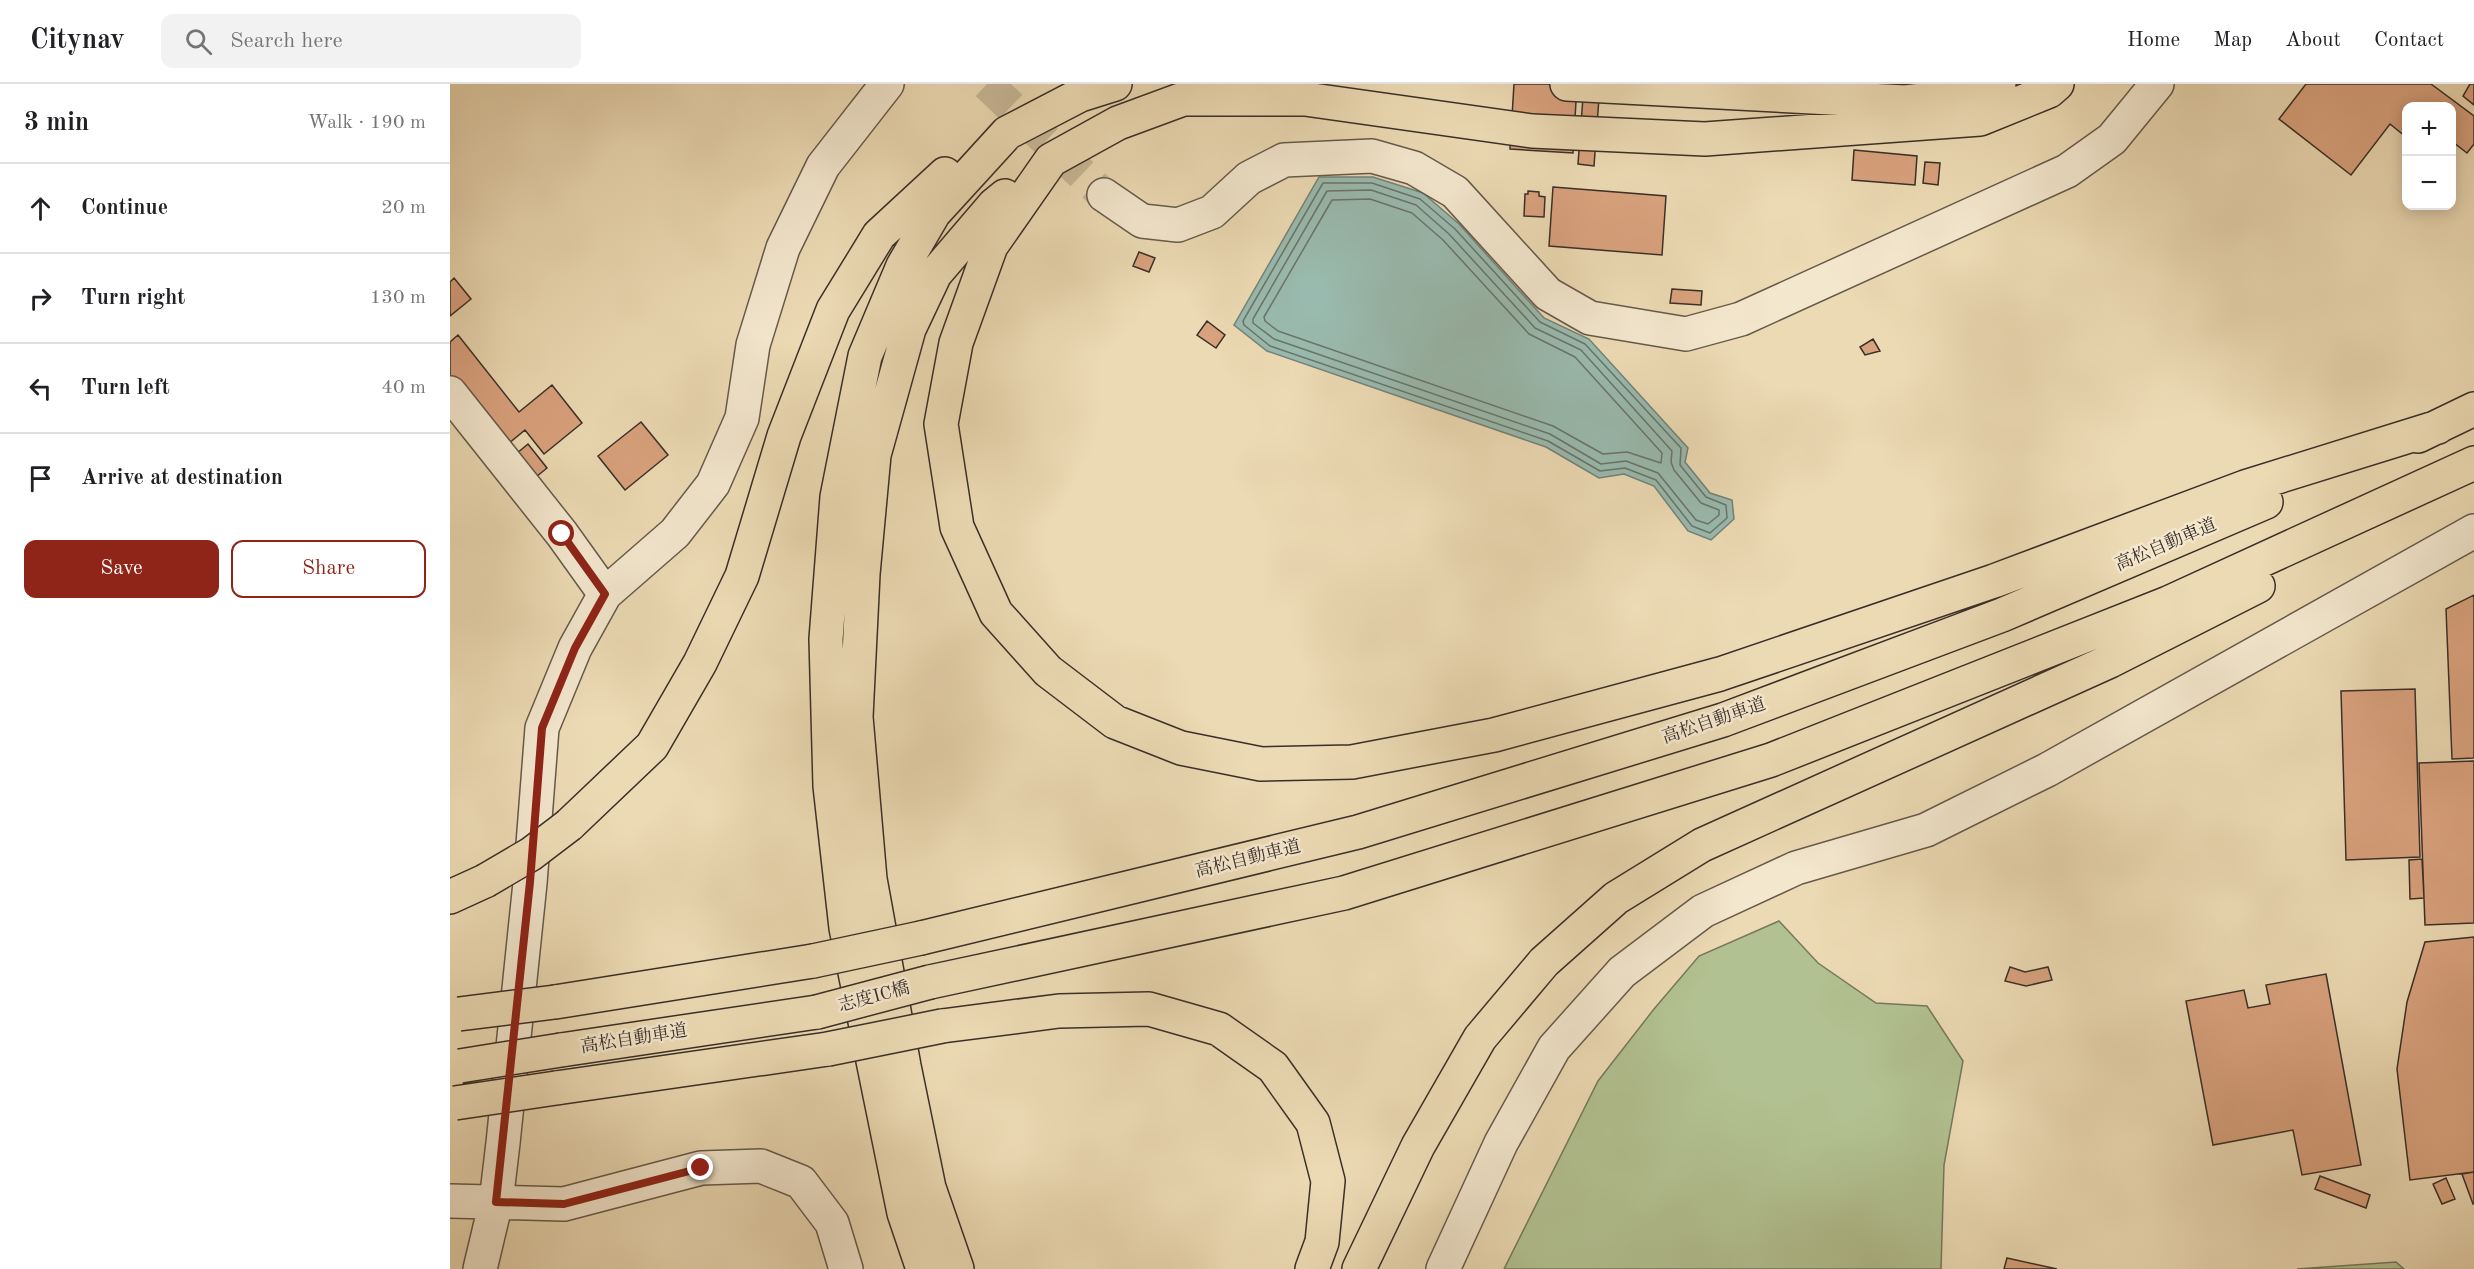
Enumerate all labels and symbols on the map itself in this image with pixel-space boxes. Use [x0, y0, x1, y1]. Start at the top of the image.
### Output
street label: 高松自動車道 [2112, 514, 2219, 574]
route start [548, 520, 574, 546]
street label: 高松自動車道 [1659, 693, 1768, 747]
street label: 高松自動車道 [1193, 835, 1303, 881]
street label: 志度IC橋 [836, 977, 912, 1015]
street label: 高松自動車道 [579, 1020, 689, 1056]
route end [687, 1154, 713, 1180]

